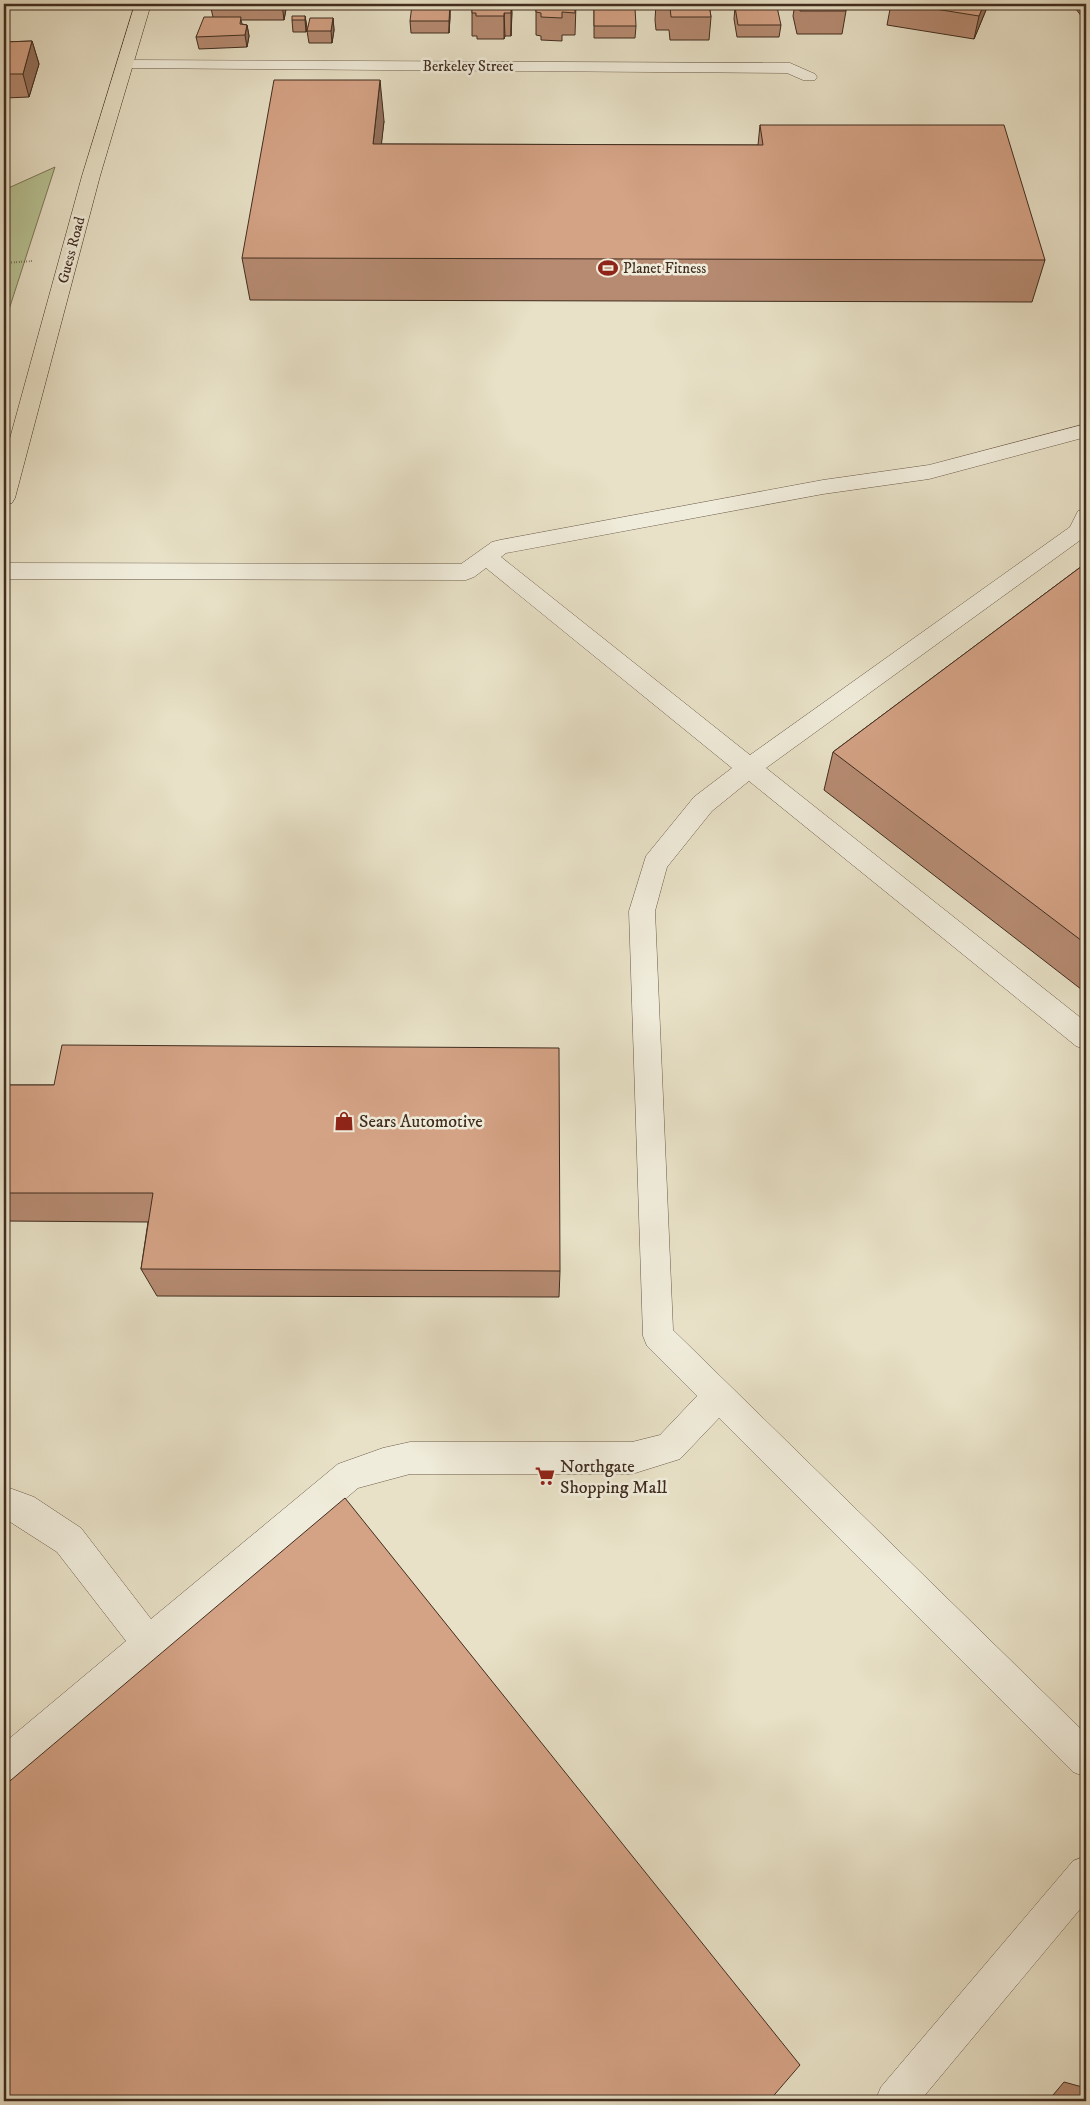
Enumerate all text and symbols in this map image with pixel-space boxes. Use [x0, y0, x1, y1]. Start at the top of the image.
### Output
street label: Berkeley Street [422, 57, 514, 76]
street label: Guess Road [53, 214, 90, 286]
sports icon: Planet Fitness [597, 257, 619, 279]
place label: Planet Fitness [623, 259, 706, 278]
shop icon: Sears Automotive [333, 1110, 355, 1132]
place label: Sears Automotive [359, 1111, 483, 1133]
place label: Northgate Shopping Mall [560, 1456, 668, 1499]
supermarket icon: Northgate Shopping Mall [534, 1465, 556, 1487]

